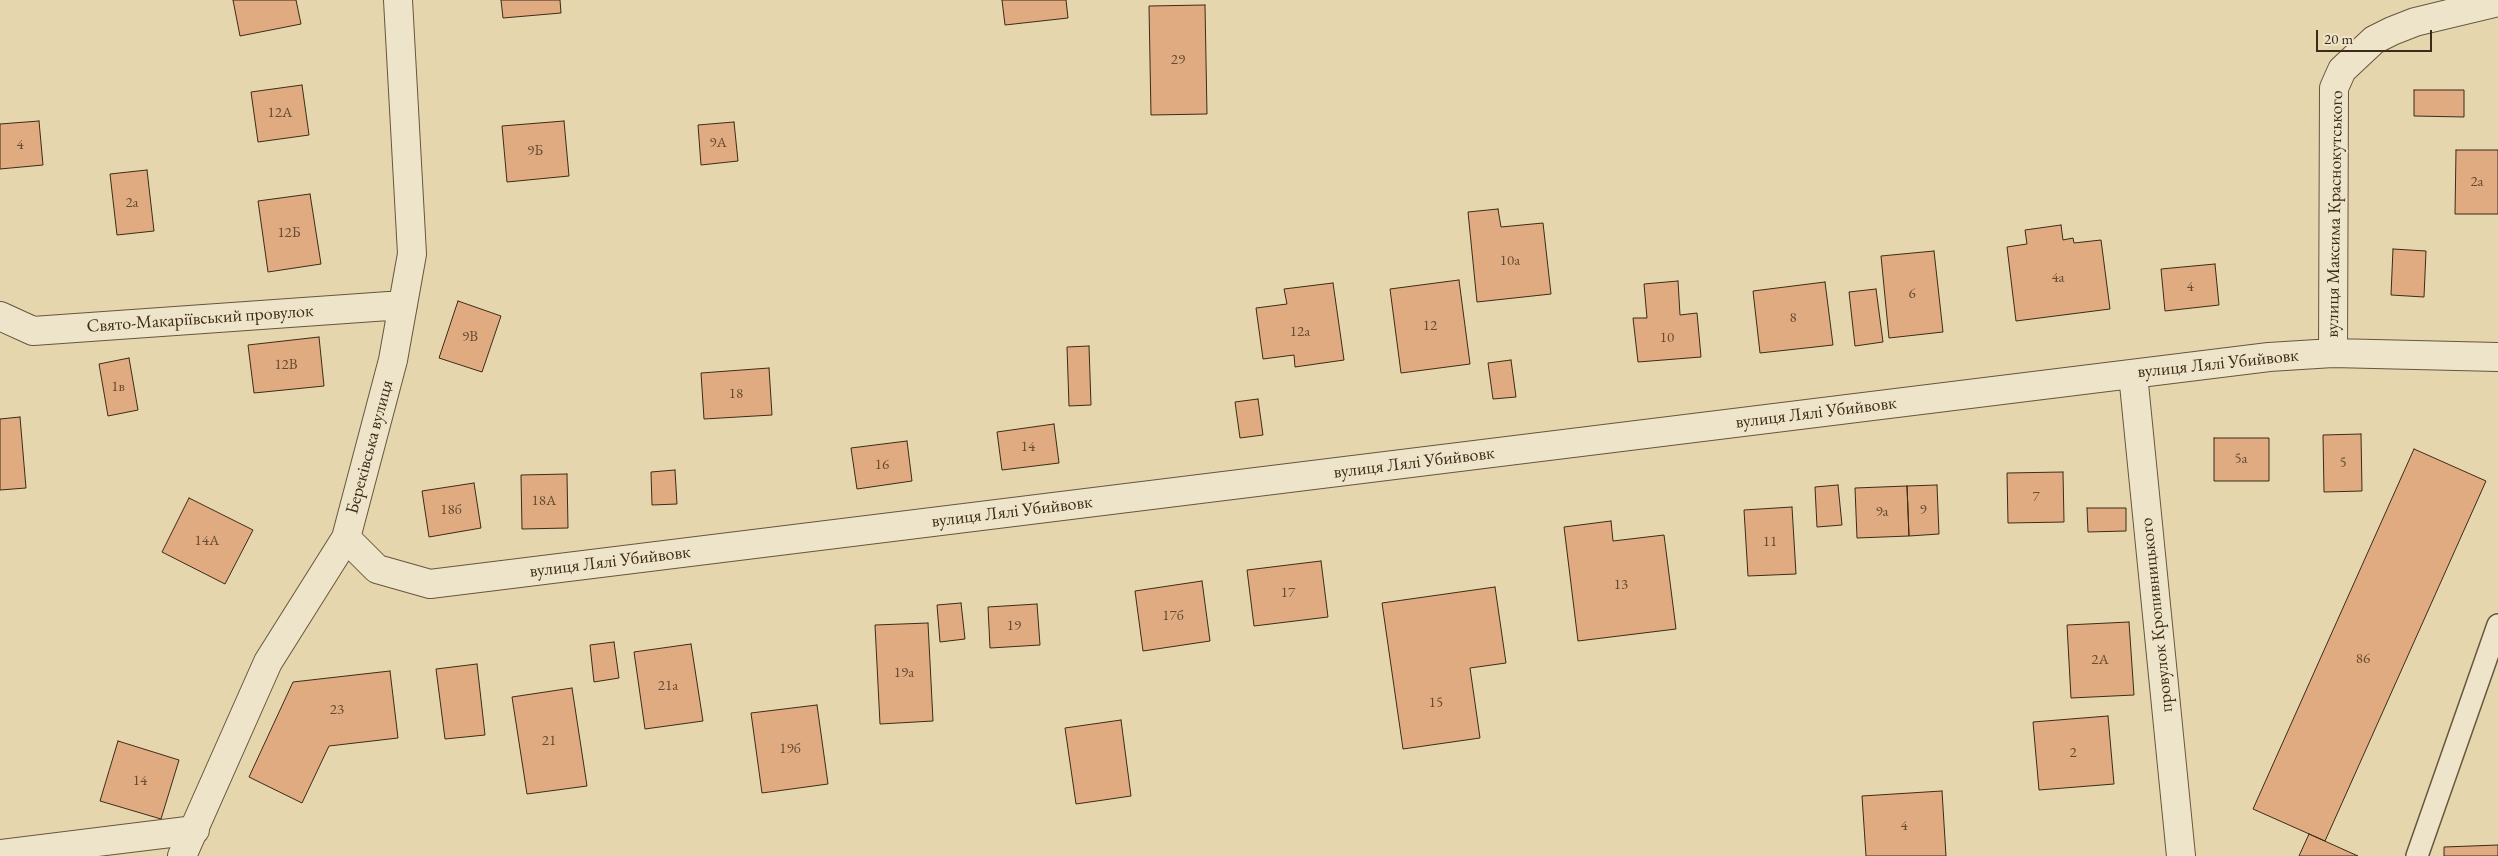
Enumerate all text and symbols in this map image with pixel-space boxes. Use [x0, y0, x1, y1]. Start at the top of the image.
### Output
scale bar [2318, 20, 2434, 52]
text: 20 m [2324, 29, 2353, 48]
house number: 29 [1171, 51, 1185, 69]
street label: вулиця Максима Краснокутського [2322, 90, 2348, 338]
house number: 12А [268, 104, 292, 122]
house number: 9А [709, 134, 727, 152]
house number: 4 [16, 136, 24, 154]
house number: 9Б [527, 142, 543, 160]
house number: 2а [2470, 173, 2484, 191]
house number: 2а [125, 194, 139, 212]
house number: 12Б [277, 224, 301, 242]
house number: 10а [1500, 252, 1520, 270]
house number: 4а [2051, 269, 2065, 287]
house number: 4 [2186, 278, 2194, 296]
house number: 6 [1908, 285, 1916, 303]
street label: Свято-Макаріївський провулок [86, 300, 314, 338]
house number: 8 [1789, 309, 1797, 327]
house number: 12 [1423, 317, 1437, 335]
house number: 12а [1290, 323, 1310, 341]
house number: 9В [462, 328, 478, 346]
house number: 10 [1660, 329, 1674, 347]
street label: вулиця Лялі Убийвовк [2136, 345, 2300, 383]
house number: 12В [274, 356, 298, 374]
house number: 1в [111, 378, 125, 396]
street label: Береківська вулиця [342, 378, 398, 516]
house number: 18 [729, 385, 743, 403]
street label: вулиця Лялі Убийвовк [1734, 392, 1898, 434]
house number: 14 [1021, 438, 1035, 456]
street label: вулиця Лялі Убийвовк [1332, 442, 1496, 484]
house number: 5а [2234, 450, 2248, 468]
house number: 5 [2339, 454, 2347, 472]
house number: 16 [875, 456, 889, 474]
house number: 7 [2032, 488, 2040, 506]
street label: вулиця Лялі Убийвовк [930, 491, 1094, 533]
house number: 18А [532, 492, 556, 510]
house number: 18б [440, 501, 462, 519]
house number: 9 [1919, 501, 1927, 519]
house number: 9а [1875, 503, 1889, 521]
street label: провулок Кропивницького [2136, 517, 2178, 713]
house number: 14А [195, 532, 219, 550]
house number: 11 [1763, 533, 1777, 551]
street label: вулиця Лялі Убийвовк [528, 541, 692, 583]
house number: 13 [1614, 576, 1628, 594]
house number: 17 [1281, 584, 1295, 602]
house number: 17б [1162, 607, 1184, 625]
house number: 19 [1007, 617, 1021, 635]
house number: 86 [2356, 650, 2370, 668]
house number: 2А [2091, 651, 2109, 669]
house number: 19а [894, 664, 914, 682]
house number: 21а [658, 677, 678, 695]
house number: 15 [1429, 694, 1443, 712]
house number: 23 [330, 701, 344, 719]
house number: 21 [542, 732, 556, 750]
house number: 19б [779, 740, 801, 758]
house number: 2 [2069, 744, 2077, 762]
house number: 14 [133, 772, 147, 790]
house number: 4 [1900, 817, 1908, 835]

